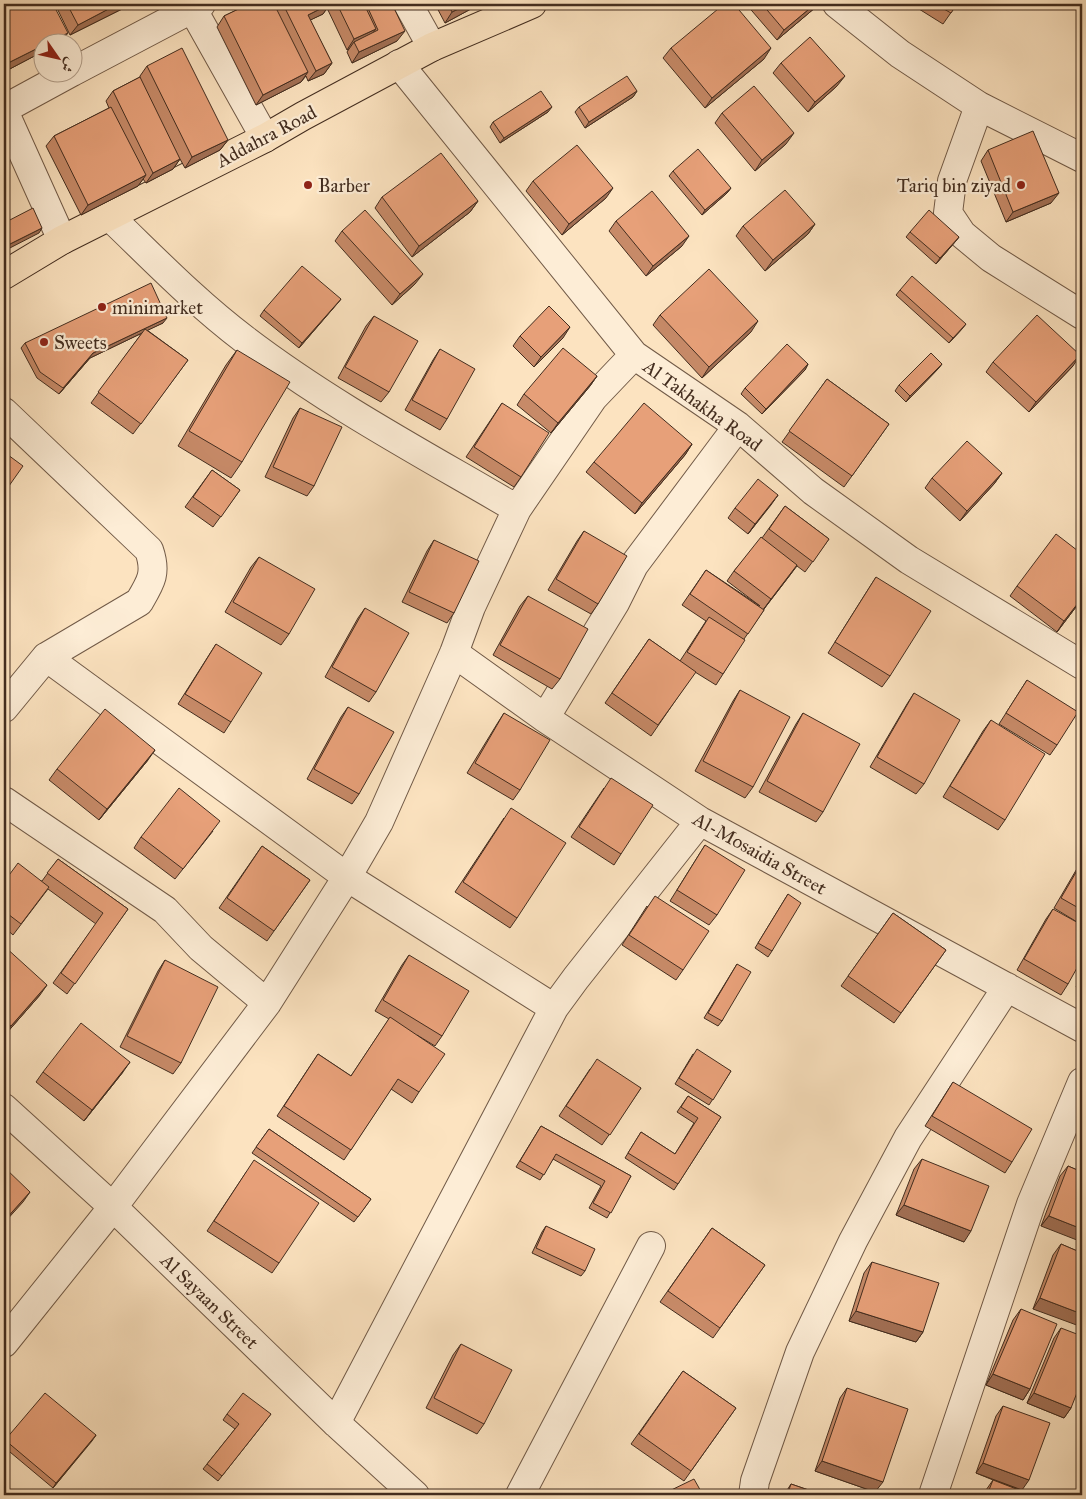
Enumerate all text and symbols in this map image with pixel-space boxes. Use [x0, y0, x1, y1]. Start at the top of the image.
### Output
north arrow [32, 32, 82, 82]
text: ش [57, 54, 79, 76]
street label: Addahra Road [211, 100, 321, 173]
place label: Barber [318, 174, 371, 197]
place label: Tariq bin ziyad [897, 174, 1011, 198]
marker: Barber [302, 179, 314, 191]
marker: Tariq bin ziyad [1015, 179, 1027, 191]
place label: minimarket [112, 296, 203, 319]
marker: minimarket [96, 301, 108, 313]
place label: Sweets [54, 331, 107, 354]
marker: Sweets [38, 336, 50, 348]
street label: Al Takhakha Road [638, 354, 767, 457]
street label: Al-Mosaidia Street [688, 807, 831, 900]
street label: Al Sayaan Street [155, 1248, 264, 1354]

